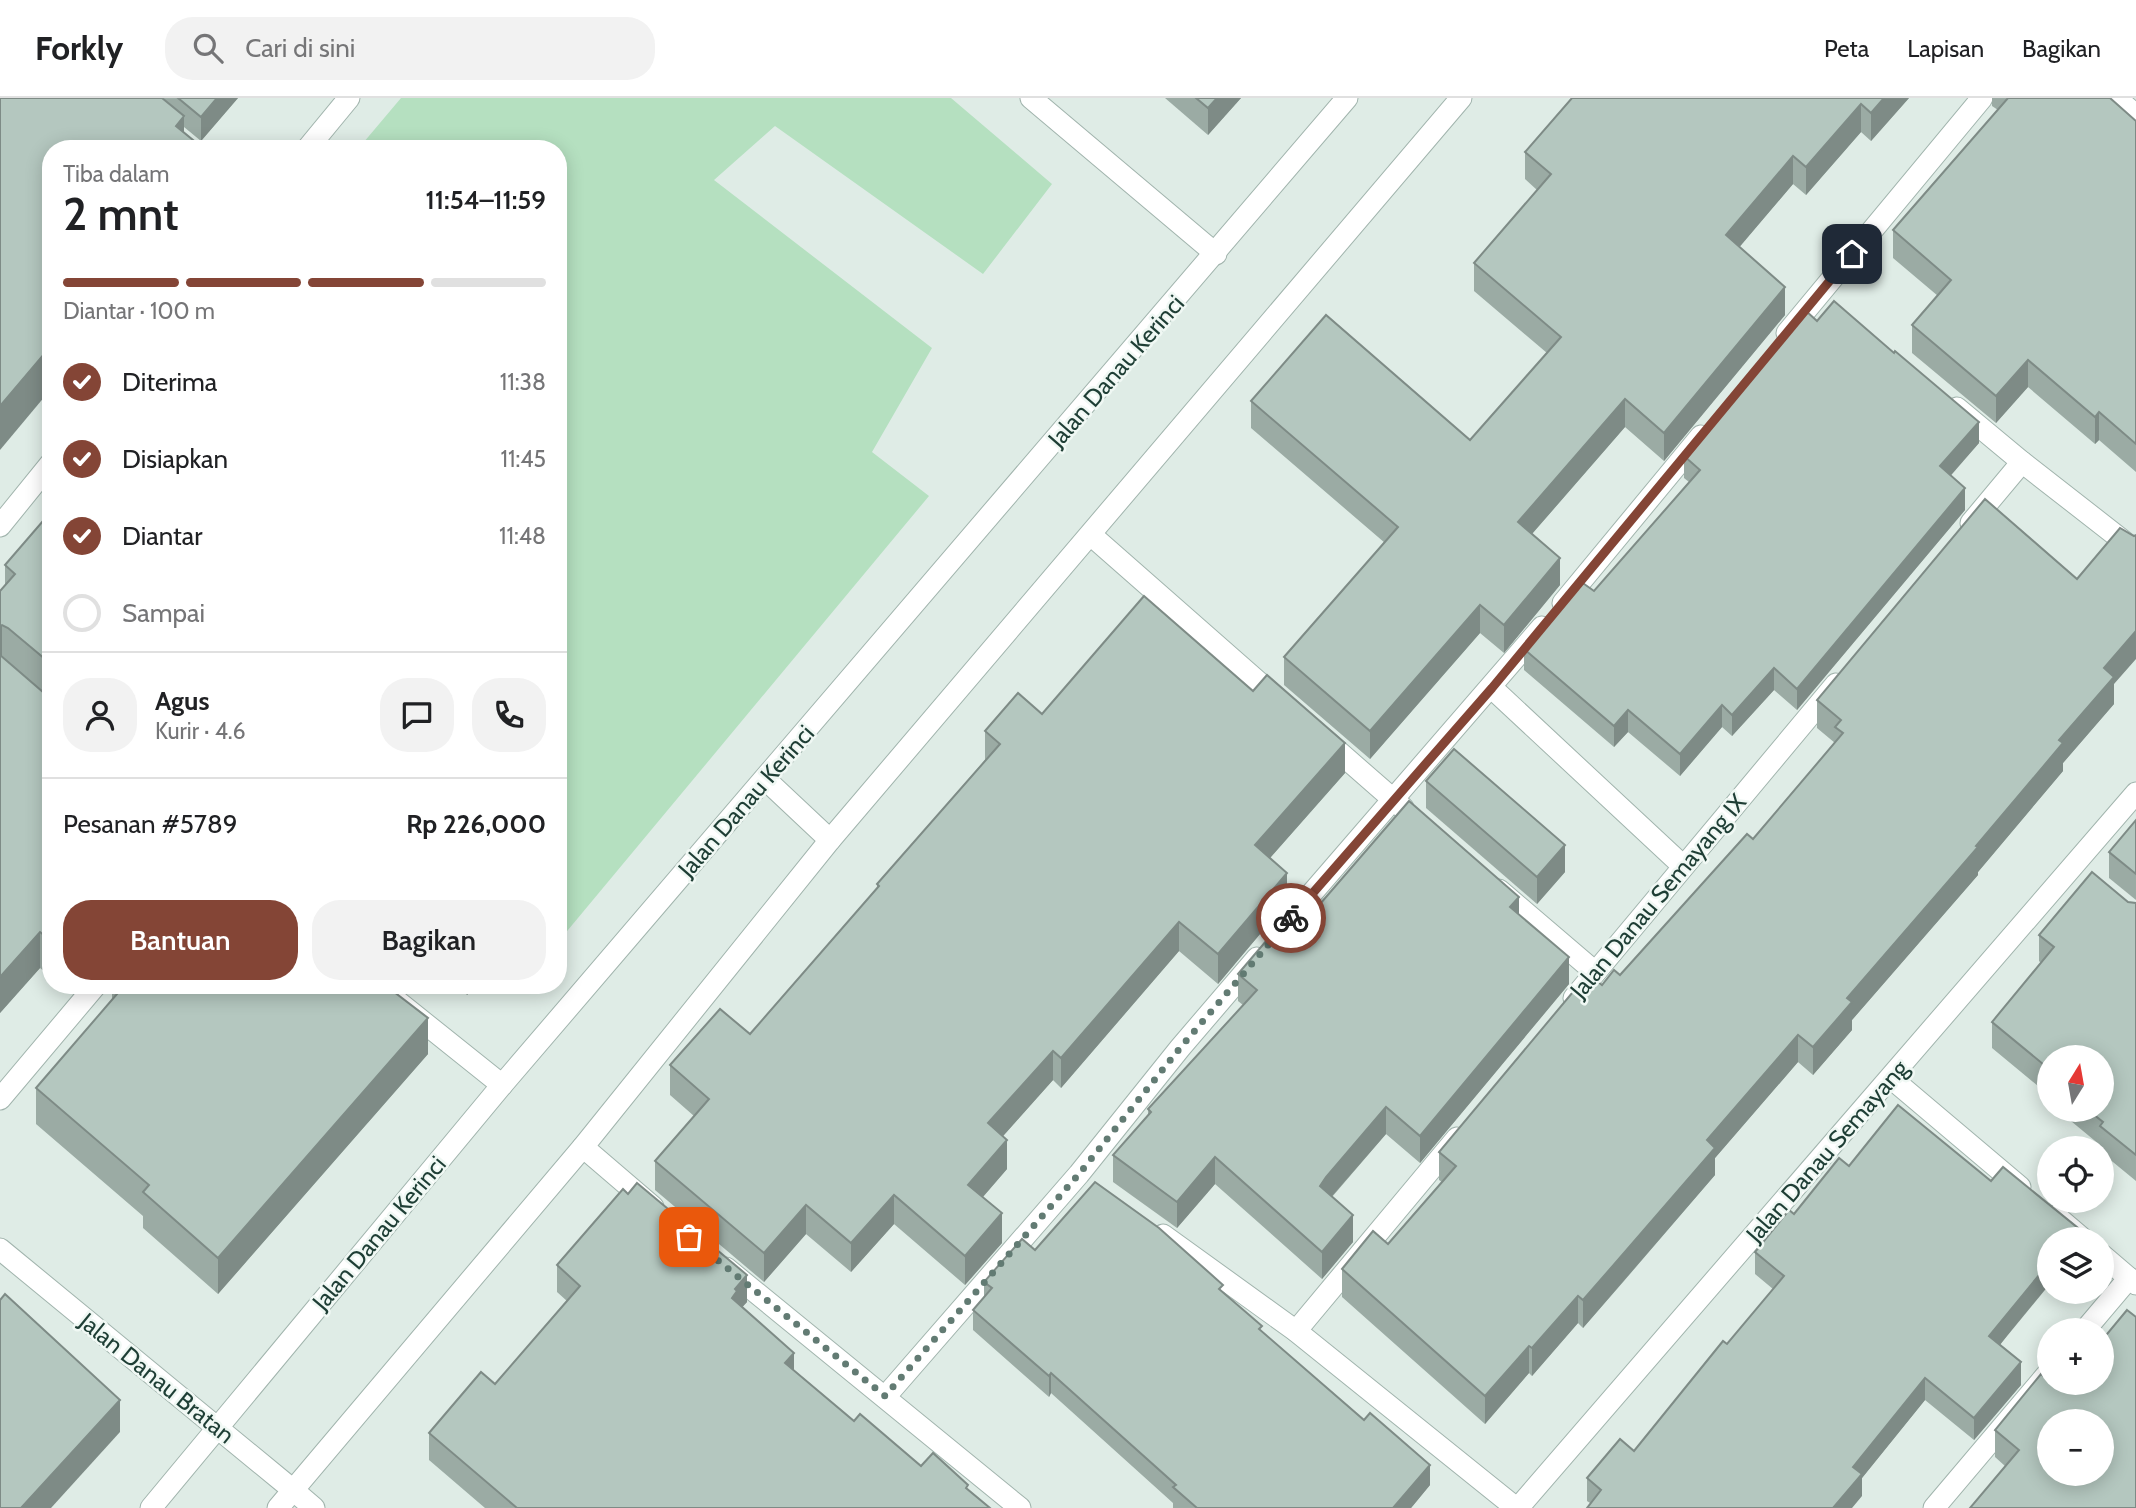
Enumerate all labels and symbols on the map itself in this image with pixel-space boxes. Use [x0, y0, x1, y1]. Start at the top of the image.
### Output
pin [1822, 224, 1882, 284]
street label: Jalan Danau Kerinci [1041, 289, 1190, 454]
street label: Jalan Danau Kerinci [671, 719, 820, 884]
street label: Jalan Danau Semayang IX [1563, 787, 1753, 1005]
courier [1256, 883, 1326, 953]
north arrow [2037, 1045, 2114, 1122]
street label: Jalan Danau Semayang [1739, 1053, 1915, 1249]
street label: Jalan Danau Kerinci [305, 1150, 452, 1317]
pin [659, 1207, 719, 1267]
street label: Jalan Danau Bratan [73, 1306, 240, 1449]

